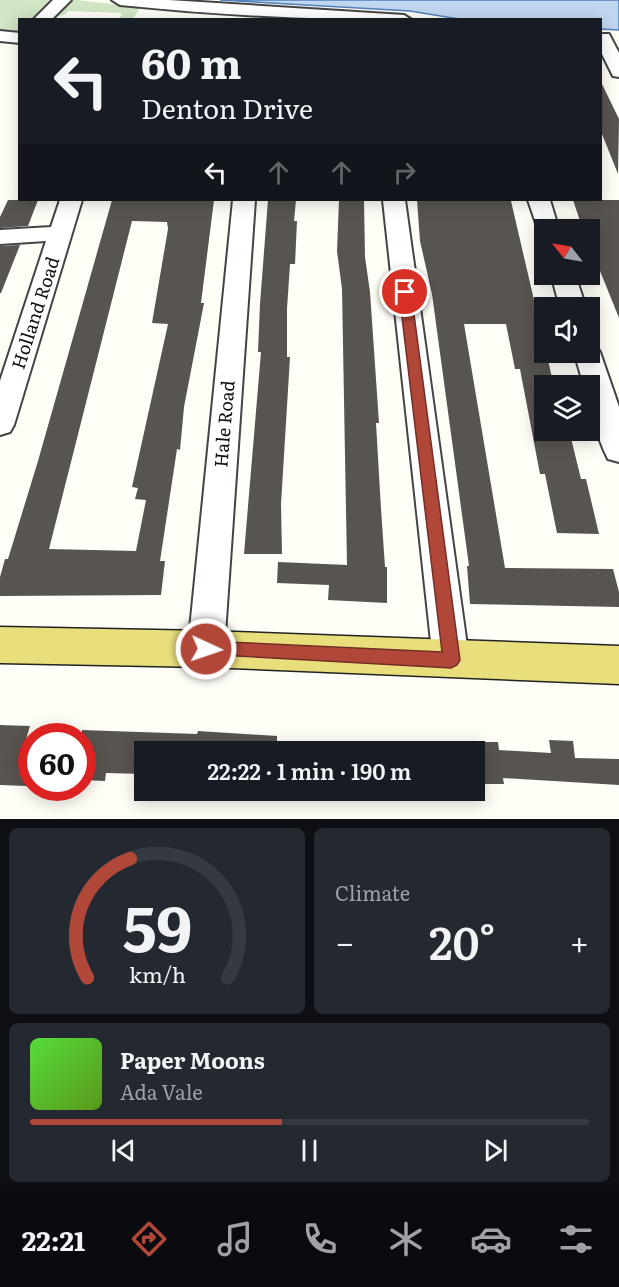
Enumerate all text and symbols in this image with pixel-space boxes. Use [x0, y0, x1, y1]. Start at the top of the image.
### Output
text: 60 m [141, 30, 242, 92]
icon: left [42, 42, 120, 120]
text: Denton Drive [141, 87, 313, 127]
icon: left [199, 156, 232, 189]
icon: ahead [262, 156, 295, 189]
icon: ahead [325, 156, 358, 189]
icon: right [388, 156, 421, 189]
north arrow [534, 219, 600, 285]
map controls [534, 219, 600, 441]
street label: Holland Road [4, 253, 65, 372]
pin [379, 266, 430, 317]
icon: arrive [388, 275, 421, 308]
button: sound [534, 297, 600, 363]
button: layers [534, 375, 600, 441]
street label: Hale Road [206, 379, 241, 469]
position arrow [174, 617, 238, 681]
speed limit sign: 60 [18, 723, 96, 801]
text: 22:22 · 1 min · 190 m [208, 754, 411, 787]
text: Climate [335, 877, 410, 907]
text: 59 [122, 879, 192, 971]
text: 20° [429, 907, 495, 974]
text: − [335, 916, 354, 965]
text: + [570, 916, 589, 965]
text: km/h [128, 958, 186, 990]
text: Paper Moons [120, 1043, 265, 1076]
text: Ada Vale [120, 1076, 203, 1106]
icon: previous [107, 1134, 140, 1167]
icon: pause [293, 1134, 326, 1167]
icon: next [479, 1134, 512, 1167]
icon: directions [128, 1218, 170, 1260]
icon: music [214, 1218, 256, 1260]
icon: phone [299, 1218, 341, 1260]
icon: climate [385, 1218, 427, 1260]
icon: car [470, 1218, 512, 1260]
icon: filters [555, 1218, 597, 1260]
text: 22:21 [22, 1219, 85, 1259]

